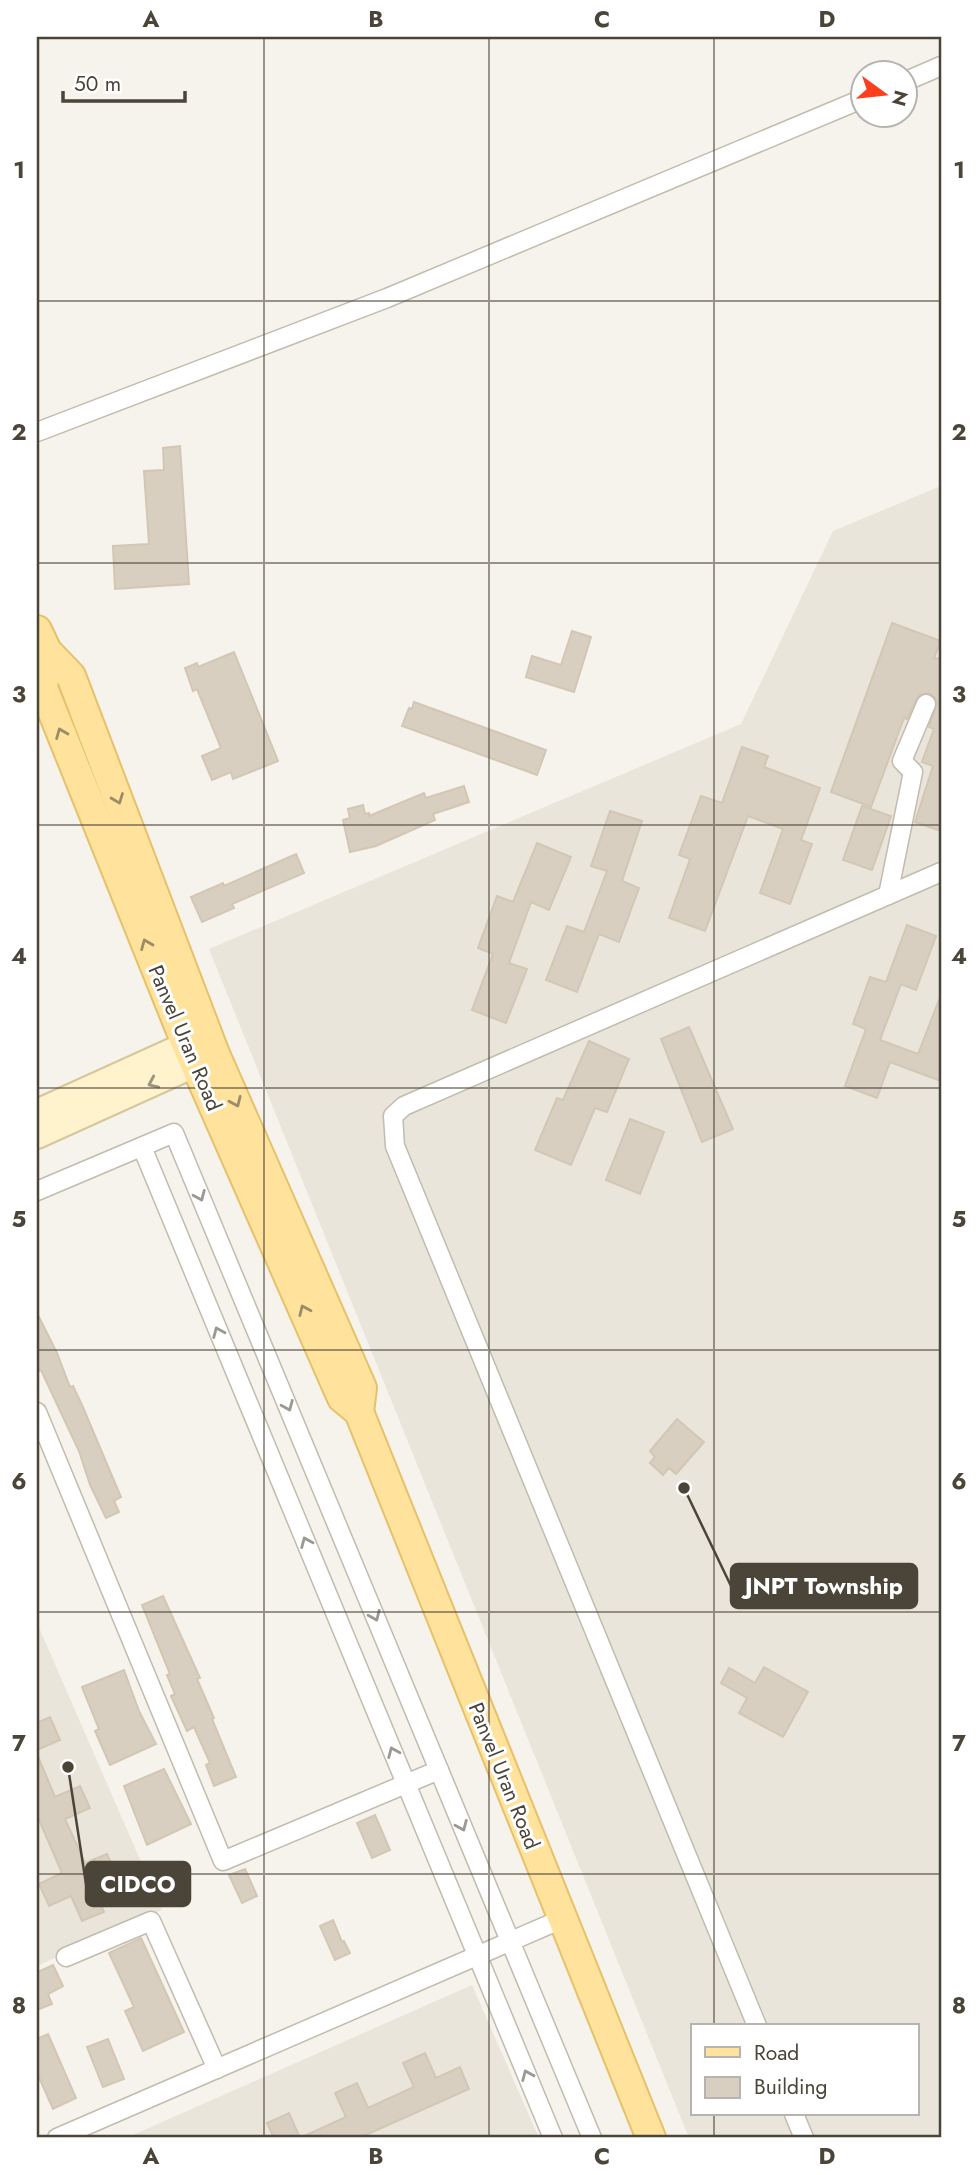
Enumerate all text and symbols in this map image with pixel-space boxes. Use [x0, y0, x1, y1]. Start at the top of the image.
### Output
text: A [142, 2, 160, 36]
text: B [368, 2, 384, 36]
text: C [594, 2, 610, 36]
text: D [819, 2, 836, 36]
scale bar [63, 60, 186, 104]
north arrow [848, 60, 918, 130]
text: 50 m [74, 69, 121, 99]
text: N [885, 87, 915, 109]
text: 1 [13, 153, 25, 187]
text: 1 [953, 153, 965, 187]
text: 2 [11, 415, 27, 449]
text: 2 [951, 415, 967, 449]
text: 3 [12, 677, 26, 711]
text: 3 [952, 677, 966, 711]
one-way arrow [55, 728, 69, 740]
one-way arrow [109, 792, 123, 804]
text: 4 [11, 939, 27, 973]
one-way arrow [140, 939, 154, 951]
text: 4 [951, 939, 967, 973]
street label: Panvel Uran Road [141, 960, 229, 1116]
one-way arrow [148, 1075, 161, 1089]
one-way arrow [228, 1095, 242, 1107]
one-way arrow [192, 1189, 206, 1201]
text: 5 [12, 1202, 26, 1236]
text: 5 [952, 1202, 966, 1236]
one-way arrow [298, 1305, 312, 1318]
one-way arrow [213, 1326, 227, 1338]
one-way arrow [279, 1399, 293, 1411]
text: 6 [11, 1464, 27, 1498]
text: 6 [951, 1464, 967, 1498]
one-way arrow [300, 1536, 314, 1548]
callout: JNPT Township [731, 1564, 917, 1608]
text: JNPT Township [741, 1569, 903, 1603]
one-way arrow [366, 1609, 380, 1621]
street label: Panvel Uran Road [461, 1698, 547, 1854]
text: 7 [12, 1726, 26, 1760]
text: 7 [952, 1726, 966, 1760]
one-way arrow [387, 1747, 401, 1759]
one-way arrow [454, 1819, 468, 1831]
callout: CIDCO [86, 1862, 190, 1906]
text: CIDCO [100, 1867, 176, 1901]
text: 8 [12, 1988, 26, 2022]
text: 8 [952, 1988, 966, 2022]
legend [691, 2024, 918, 2116]
text: Road [754, 2038, 799, 2068]
one-way arrow [521, 2070, 535, 2083]
text: Building [754, 2072, 827, 2102]
text: A [142, 2139, 160, 2173]
text: B [368, 2139, 384, 2173]
text: C [594, 2139, 610, 2173]
text: D [819, 2139, 836, 2173]

